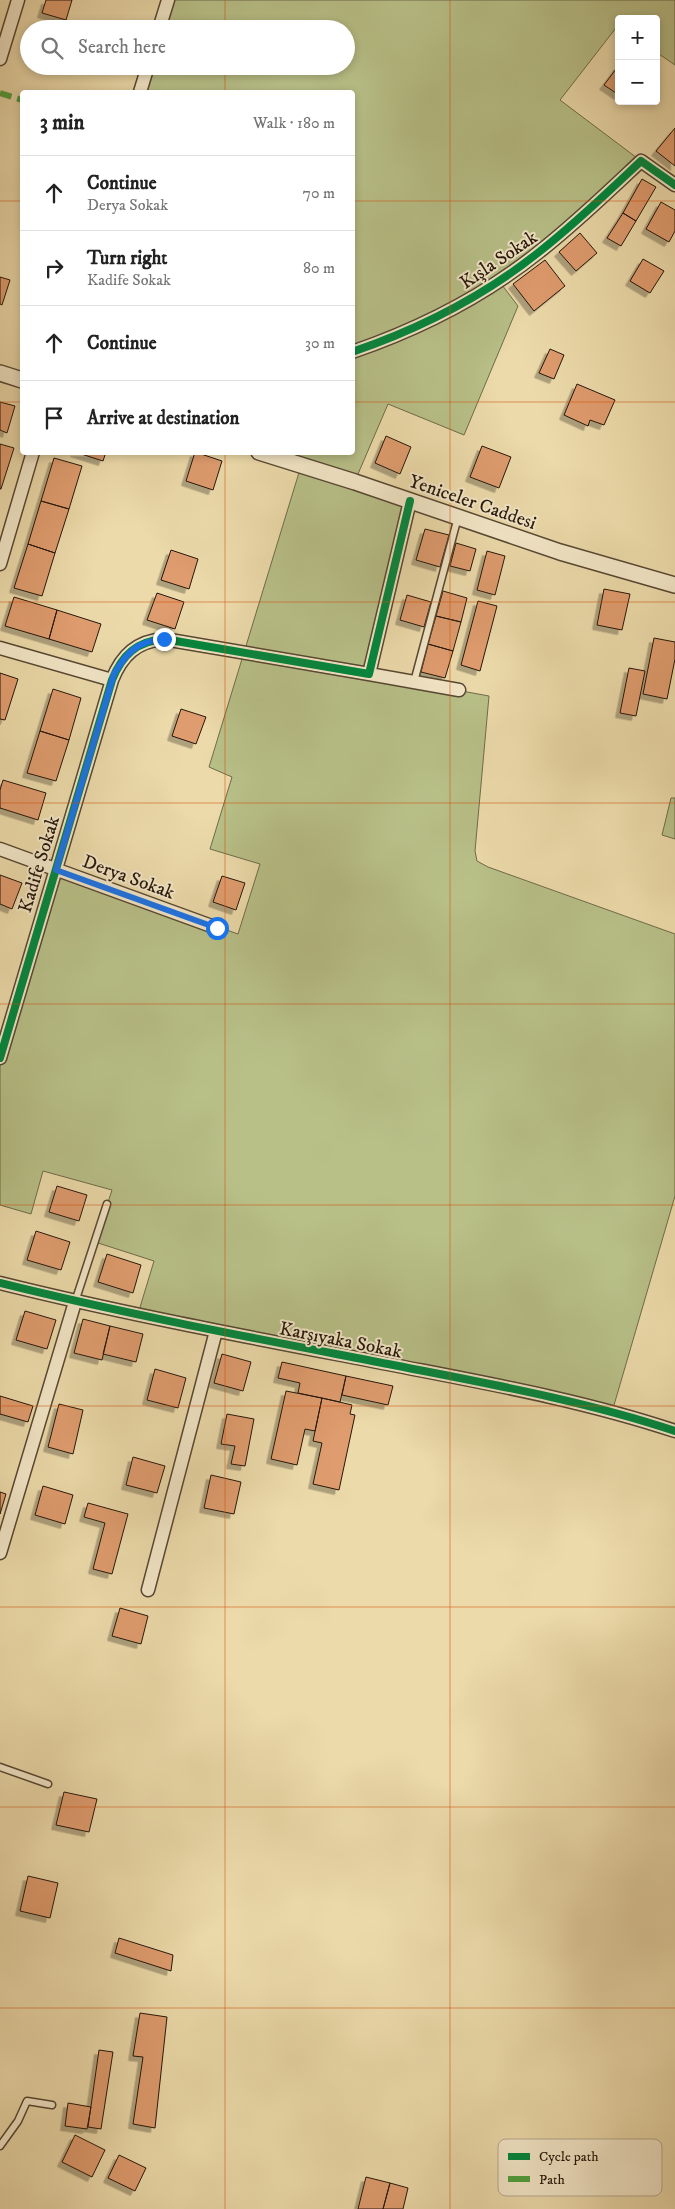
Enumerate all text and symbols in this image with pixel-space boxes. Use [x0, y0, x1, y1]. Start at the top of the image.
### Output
map controls [615, 15, 660, 105]
button: + [615, 15, 660, 60]
search box [20, 20, 355, 75]
icon: search [38, 34, 66, 62]
text: Search here [78, 36, 166, 59]
button: − [615, 60, 660, 105]
text: 3 min [40, 110, 85, 136]
text: Walk · 180 m [253, 113, 335, 133]
text: Continue [87, 172, 157, 195]
icon: ahead [40, 179, 68, 207]
text: 70 m [303, 183, 335, 203]
text: Derya Sokak [87, 195, 168, 215]
street label: Kışla Sokak [456, 226, 542, 295]
text: Turn right [87, 247, 167, 270]
icon: right [40, 254, 68, 282]
text: 80 m [303, 258, 335, 278]
text: Kadife Sokak [87, 270, 171, 290]
icon: ahead [40, 329, 68, 357]
text: Continue [87, 332, 157, 355]
text: 30 m [305, 333, 335, 353]
icon: arrive [40, 404, 68, 432]
text: Arrive at destination [87, 407, 239, 430]
street label: Yeniceler Caddesi [406, 470, 539, 535]
route end [153, 628, 176, 651]
street label: Kadife Sokak [14, 813, 65, 916]
street label: Derya Sokak [79, 850, 178, 905]
route start [206, 917, 229, 940]
street label: Karşıyaka Sokak [277, 1317, 405, 1364]
legend [498, 2139, 662, 2196]
text: Cycle path [539, 2148, 599, 2166]
text: Path [539, 2171, 566, 2189]

